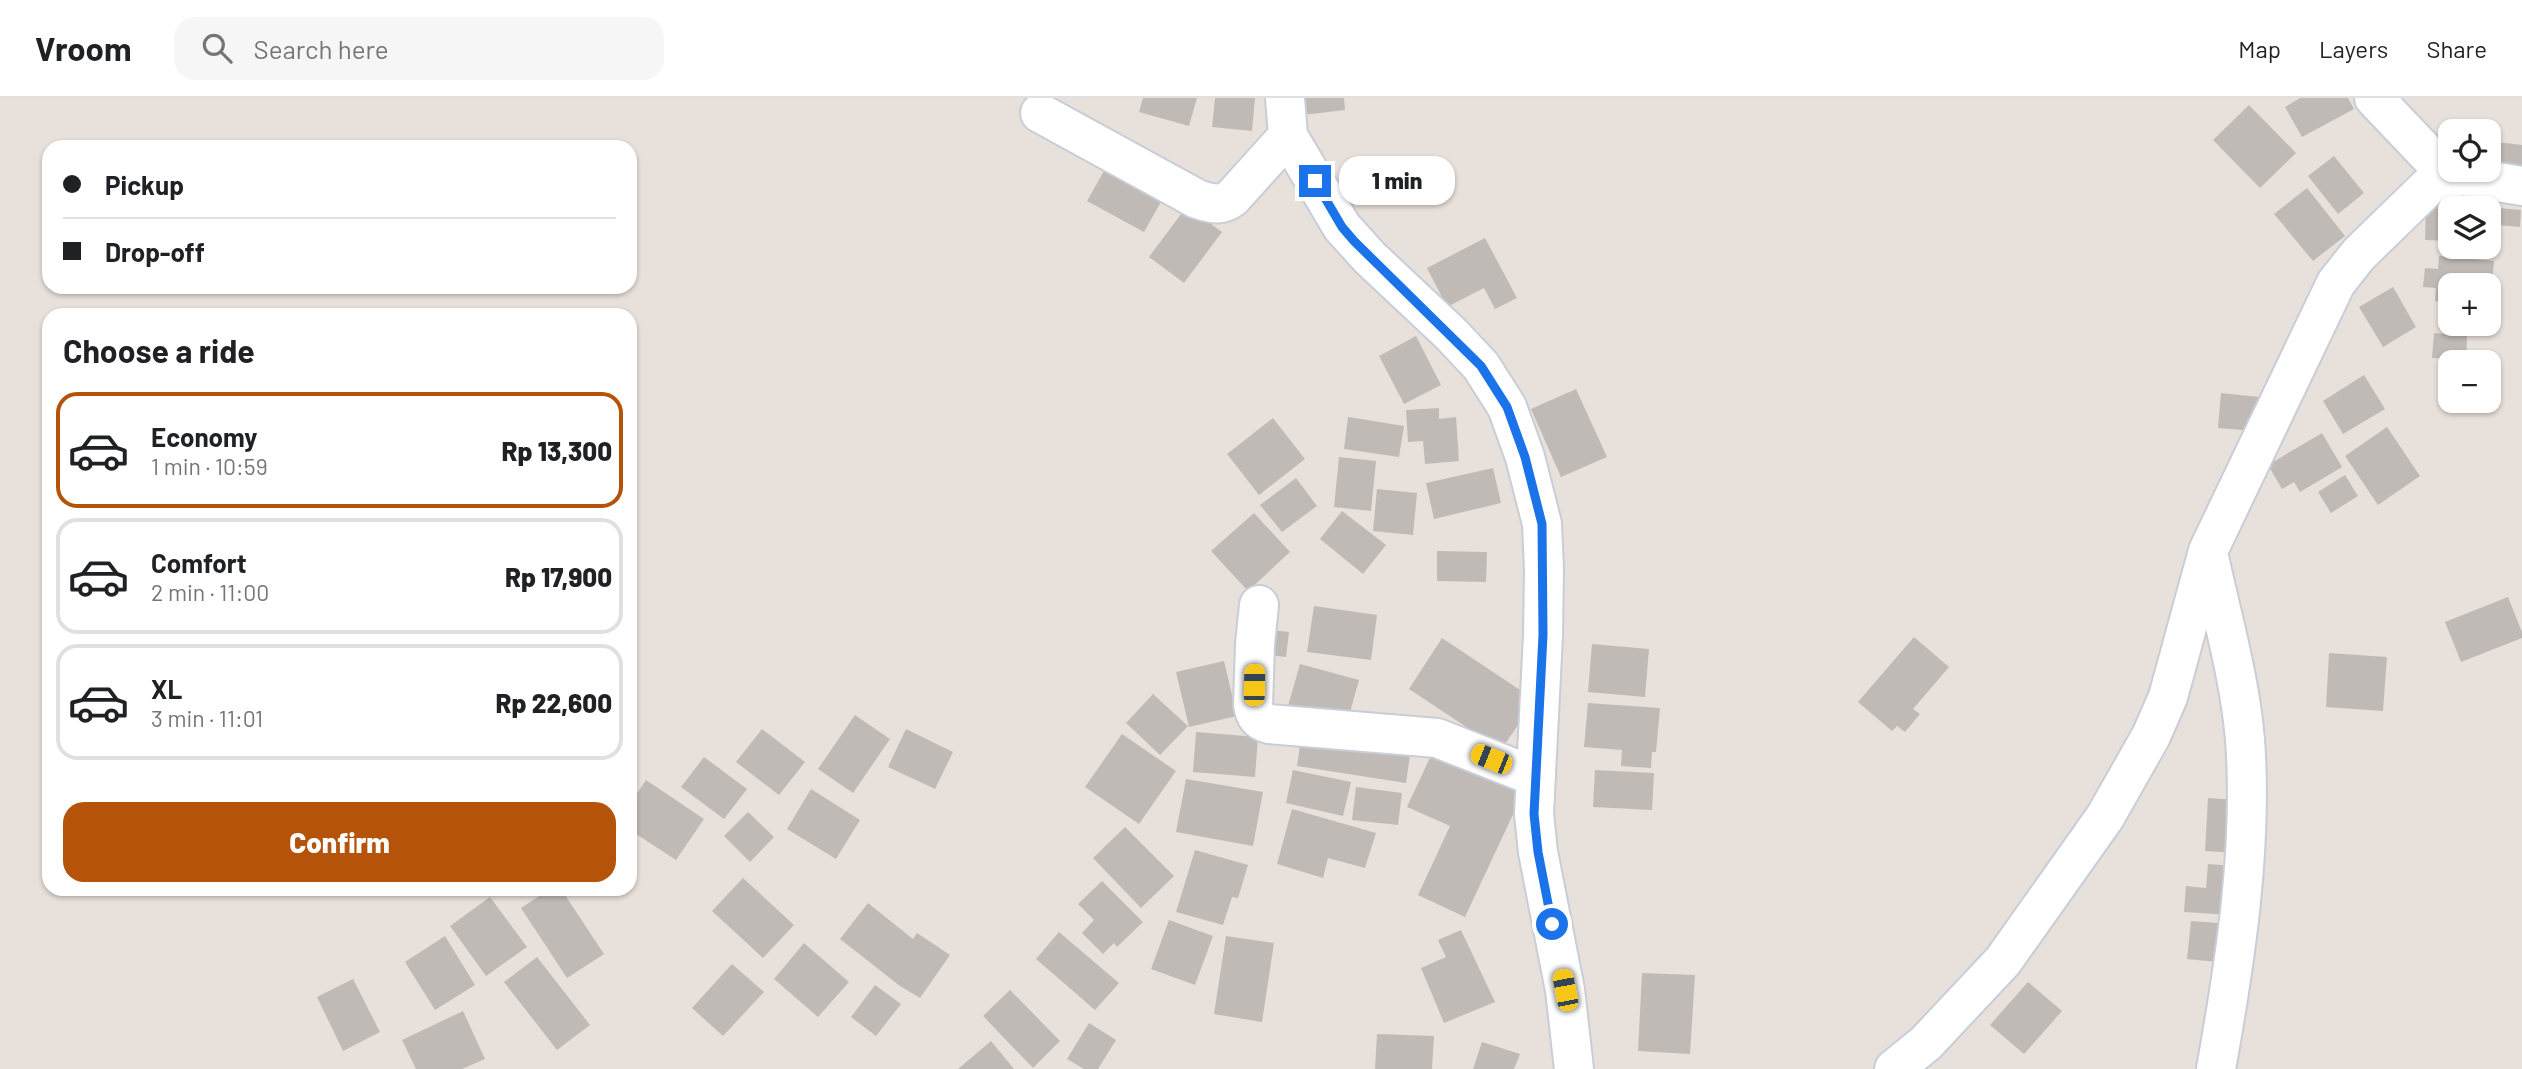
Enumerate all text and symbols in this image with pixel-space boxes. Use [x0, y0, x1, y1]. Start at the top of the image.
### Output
search box [174, 17, 664, 80]
text: Vroom [35, 28, 132, 68]
icon: search [198, 29, 236, 67]
text: Search here [254, 33, 389, 64]
text: Map [2238, 34, 2281, 63]
text: Layers [2319, 34, 2388, 63]
text: Share [2426, 34, 2487, 63]
map controls [2438, 119, 2501, 413]
button: locate [2438, 119, 2501, 182]
callout: 1 min [1340, 156, 1455, 206]
route end [1299, 165, 1331, 197]
text: 1 min [1372, 166, 1422, 194]
text: Pickup [105, 169, 184, 200]
button: layers [2438, 196, 2501, 259]
text: Drop-off [105, 236, 205, 267]
button: + [2438, 273, 2501, 336]
text: Choose a ride [63, 331, 255, 369]
button: − [2438, 350, 2501, 413]
icon: car [67, 419, 130, 482]
text: Economy [151, 421, 257, 452]
text: Rp 13,300 [502, 435, 612, 466]
text: 1 min · 10:59 [151, 452, 268, 480]
icon: car [67, 545, 130, 608]
text: Comfort [151, 547, 247, 578]
text: Rp 17,900 [505, 561, 612, 592]
text: 2 min · 11:00 [151, 578, 269, 606]
car [1244, 664, 1265, 706]
icon: car [67, 671, 130, 734]
text: XL [151, 673, 182, 704]
text: Rp 22,600 [496, 687, 612, 718]
text: 3 min · 11:01 [151, 704, 263, 732]
car [1468, 741, 1515, 777]
button: Confirm [63, 802, 616, 882]
route start [1536, 908, 1568, 940]
car [1551, 967, 1580, 1013]

